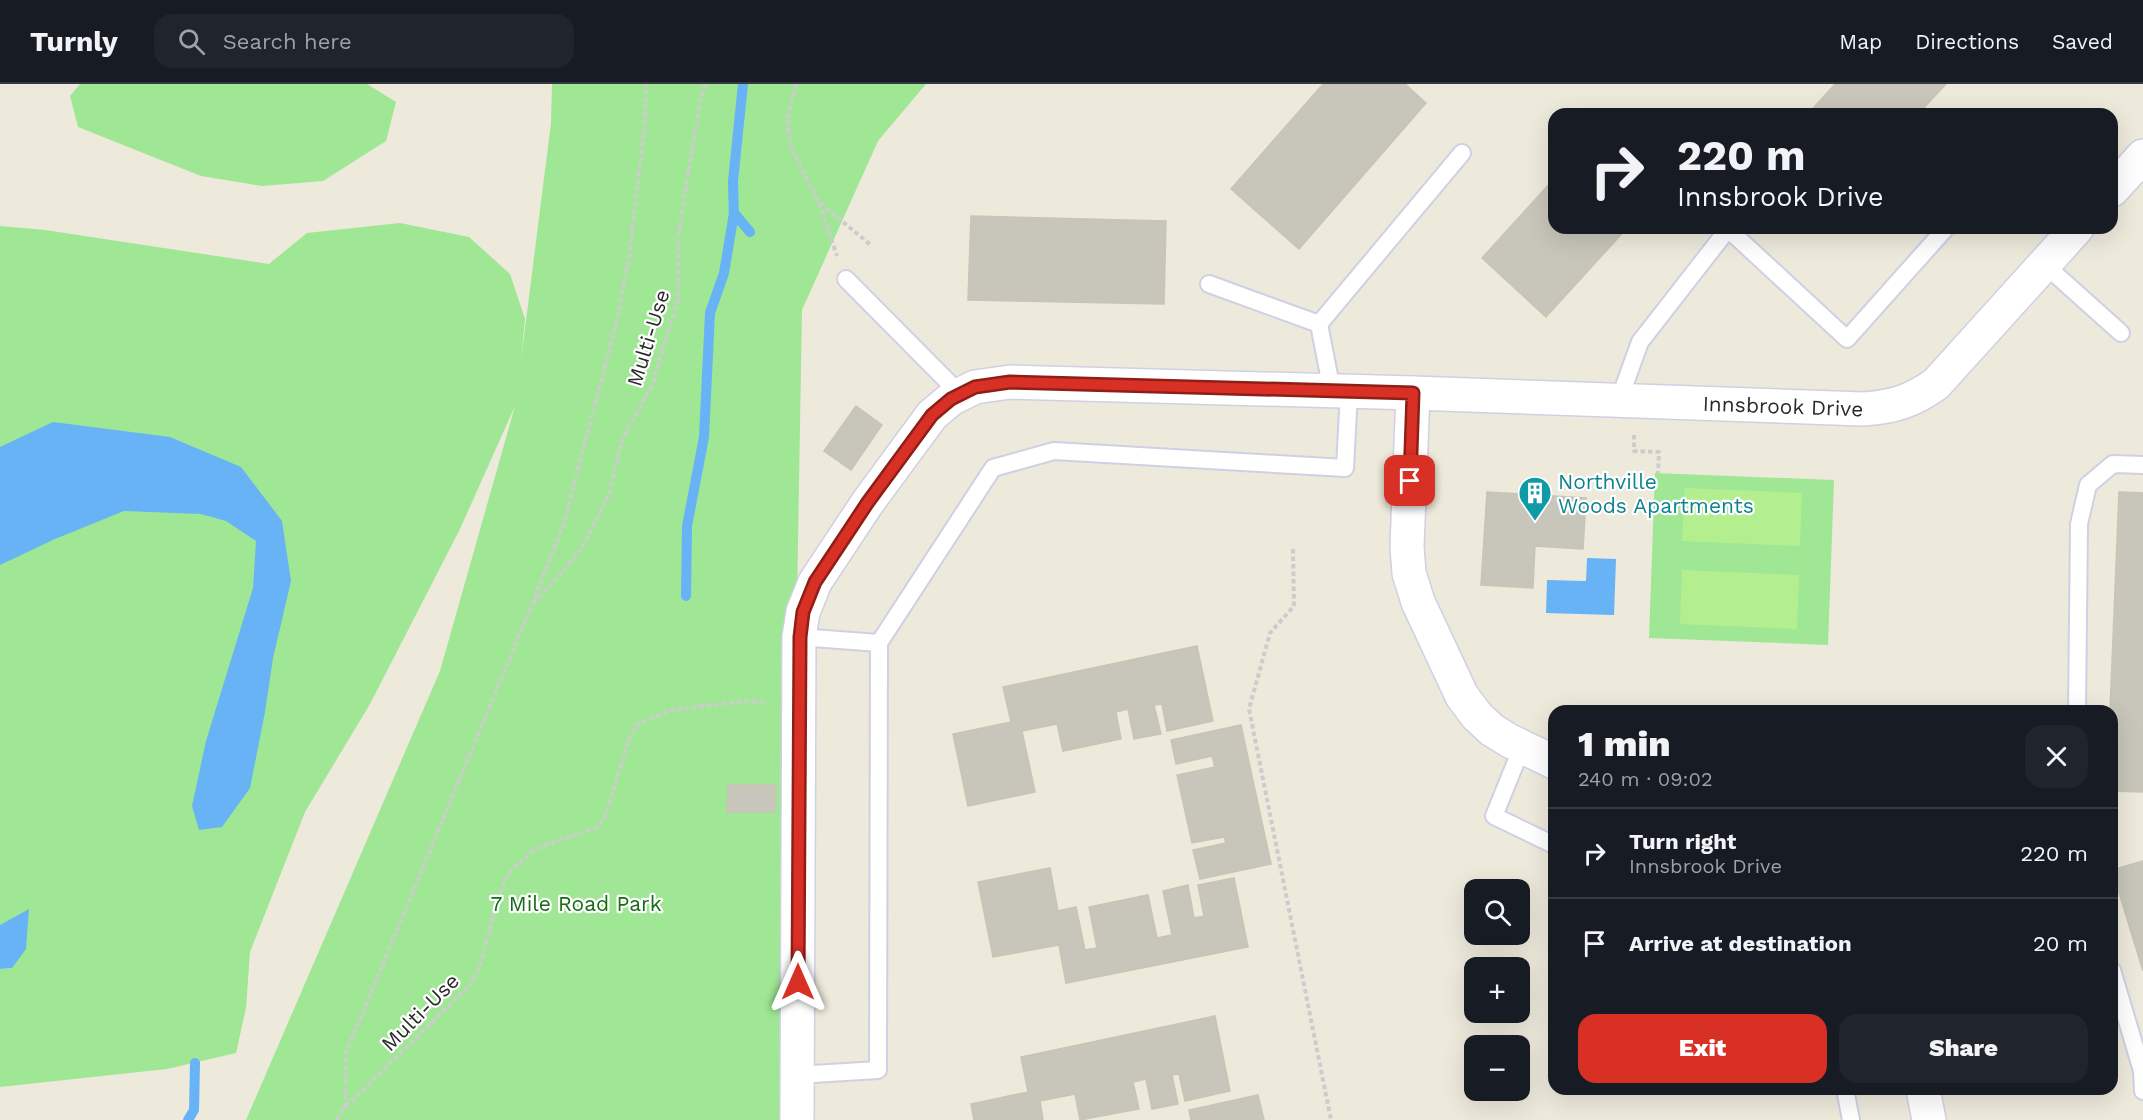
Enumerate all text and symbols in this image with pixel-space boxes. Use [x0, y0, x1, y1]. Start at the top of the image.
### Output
search box [154, 14, 574, 68]
text: Turnly [30, 25, 118, 58]
icon: search [175, 25, 208, 58]
text: Search here [223, 29, 352, 54]
text: Map [1839, 29, 1882, 54]
text: Directions [1915, 29, 2019, 54]
text: Saved [2052, 29, 2113, 54]
text: 220 m [1677, 131, 1806, 180]
icon: right [1578, 132, 1656, 210]
text: Innsbrook Drive [1677, 181, 1884, 213]
street label: Multi-Use [621, 287, 675, 389]
street label: Innsbrook Drive [1702, 391, 1864, 421]
pin [1384, 455, 1435, 506]
icon: arrive [1393, 464, 1426, 497]
place label: Northville Woods Apartments [1558, 469, 1754, 518]
building icon: Northville Woods Apartments [1517, 475, 1553, 522]
text: 1 min [1578, 723, 1671, 765]
button: close [2025, 725, 2088, 788]
text: 240 m · 09:02 [1578, 767, 1713, 791]
text: Turn right [1629, 829, 1736, 854]
icon: right [1578, 837, 1611, 870]
text: 220 m [2020, 841, 2088, 866]
text: Innsbrook Drive [1629, 854, 1782, 878]
map controls [1464, 879, 1530, 1101]
button: search [1464, 879, 1530, 945]
park label: 7 Mile Road Park [490, 891, 662, 916]
icon: arrive [1578, 927, 1611, 960]
text: Arrive at destination [1629, 931, 1852, 956]
text: 20 m [2033, 931, 2088, 956]
position arrow [766, 950, 830, 1014]
button: + [1464, 957, 1530, 1023]
street label: Multi-Use [376, 968, 464, 1056]
button: Exit [1578, 1014, 1827, 1083]
button: Share [1839, 1014, 2088, 1083]
button: − [1464, 1035, 1530, 1101]

